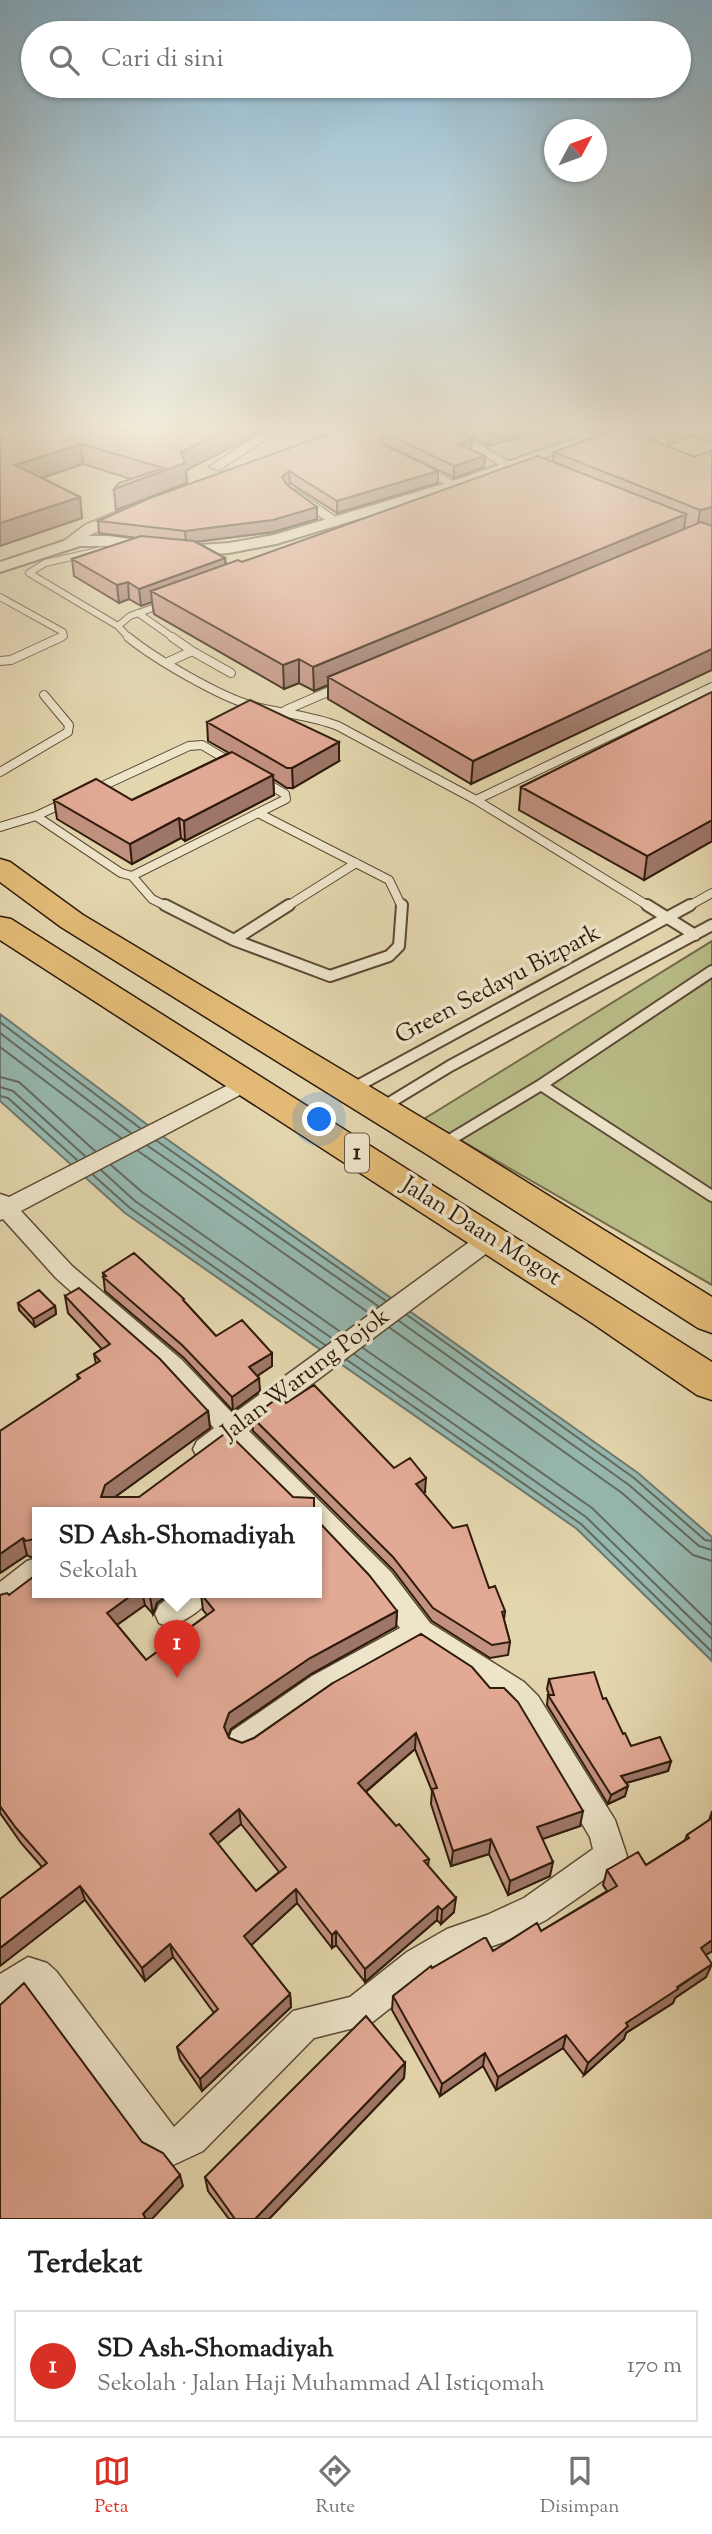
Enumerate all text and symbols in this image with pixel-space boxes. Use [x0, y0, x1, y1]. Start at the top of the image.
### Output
search box [21, 21, 691, 98]
icon: search [45, 41, 83, 79]
text: Cari di sini [101, 41, 224, 78]
north arrow [544, 119, 607, 182]
street label: Green Sedayu Bizpark [389, 916, 607, 1054]
your location [302, 1102, 336, 1136]
road number: 1 [345, 1134, 369, 1172]
street label: Jalan Daan Mogot [393, 1168, 568, 1295]
street label: Jalan Warung Pojok [213, 1300, 397, 1451]
popup [32, 1507, 322, 1598]
text: SD Ash-Shomadiyah [59, 1518, 295, 1555]
text: Sekolah [59, 1555, 138, 1588]
pin: 1 [154, 1620, 200, 1678]
text: Terdekat [28, 2243, 142, 2286]
text: SD Ash-Shomadiyah [97, 2331, 334, 2368]
text: 1 [49, 2350, 57, 2383]
text: 170 m [627, 2350, 682, 2383]
text: Sekolah · Jalan Haji Muhammad Al Istiqomah [97, 2368, 545, 2401]
tab: Peta [93, 2452, 131, 2521]
tab: Rute [316, 2452, 355, 2521]
tab: Disimpan [540, 2452, 619, 2521]

